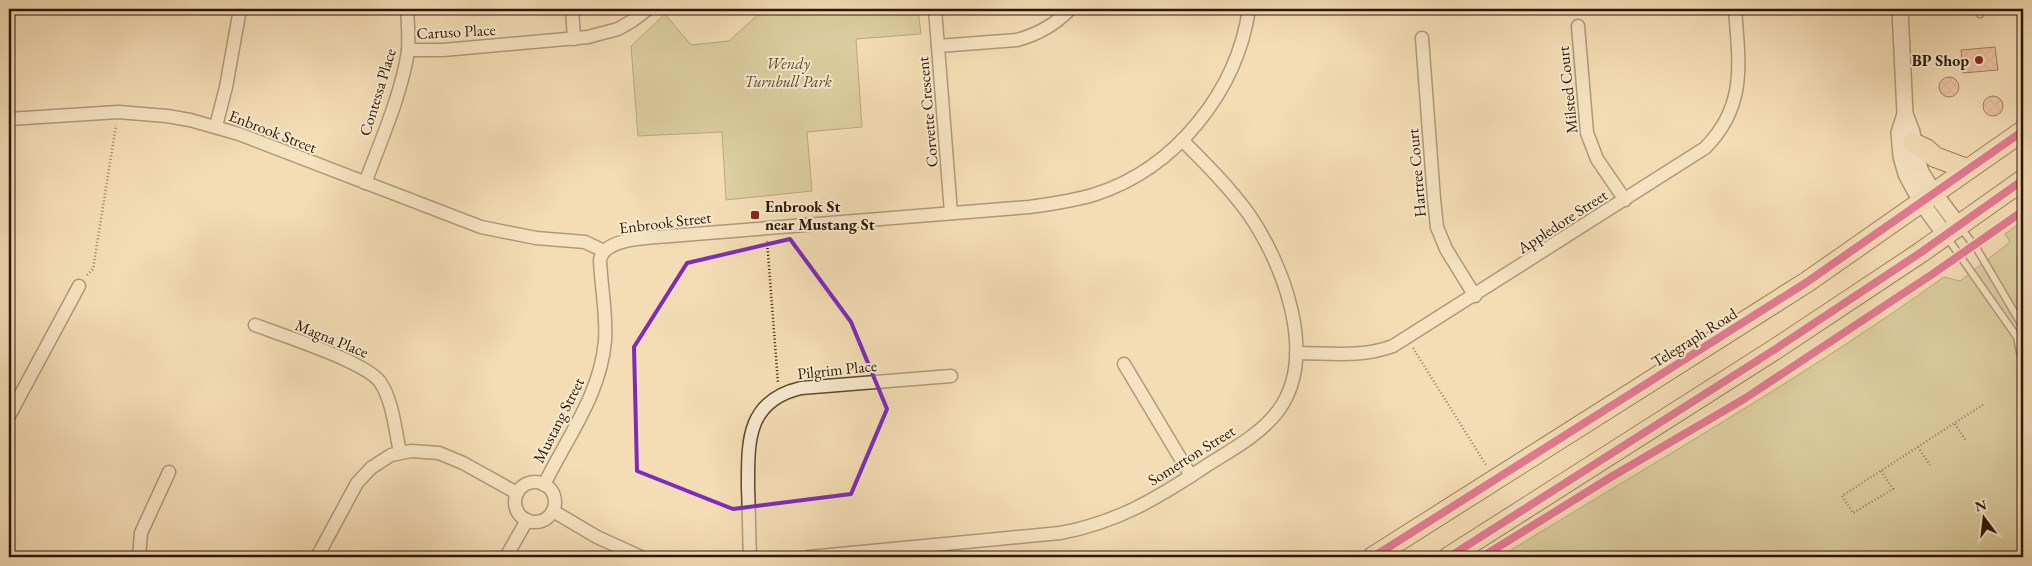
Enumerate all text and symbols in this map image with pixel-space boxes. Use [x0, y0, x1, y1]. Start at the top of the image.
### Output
street label: Caruso Place [416, 19, 496, 44]
street label: Milsted Court [1552, 45, 1583, 135]
street label: Contessa Place [354, 46, 401, 138]
place label: BP Shop [1912, 50, 1969, 71]
park label: Wendy Turnbull Park [744, 53, 832, 92]
marker: BP Shop [1973, 54, 1985, 66]
street label: Corvette Crescent [912, 56, 943, 168]
street label: Enbrook Street [226, 105, 320, 158]
street label: Hartree Court [1402, 128, 1431, 218]
street label: Appledore Street [1512, 184, 1611, 259]
place label: Enbrook St near Mustang St [765, 196, 875, 235]
street label: Enbrook Street [618, 206, 712, 239]
marker: Enbrook St near Mustang St [749, 209, 761, 221]
street label: Telegraph Road [1648, 302, 1742, 372]
street label: Magna Place [292, 314, 371, 363]
street label: Pilgrim Place [796, 355, 878, 384]
street label: Mustang Street [528, 374, 589, 467]
street label: Somerton Street [1144, 420, 1239, 491]
north arrow [1960, 494, 2010, 544]
text: N [1973, 495, 1989, 516]

